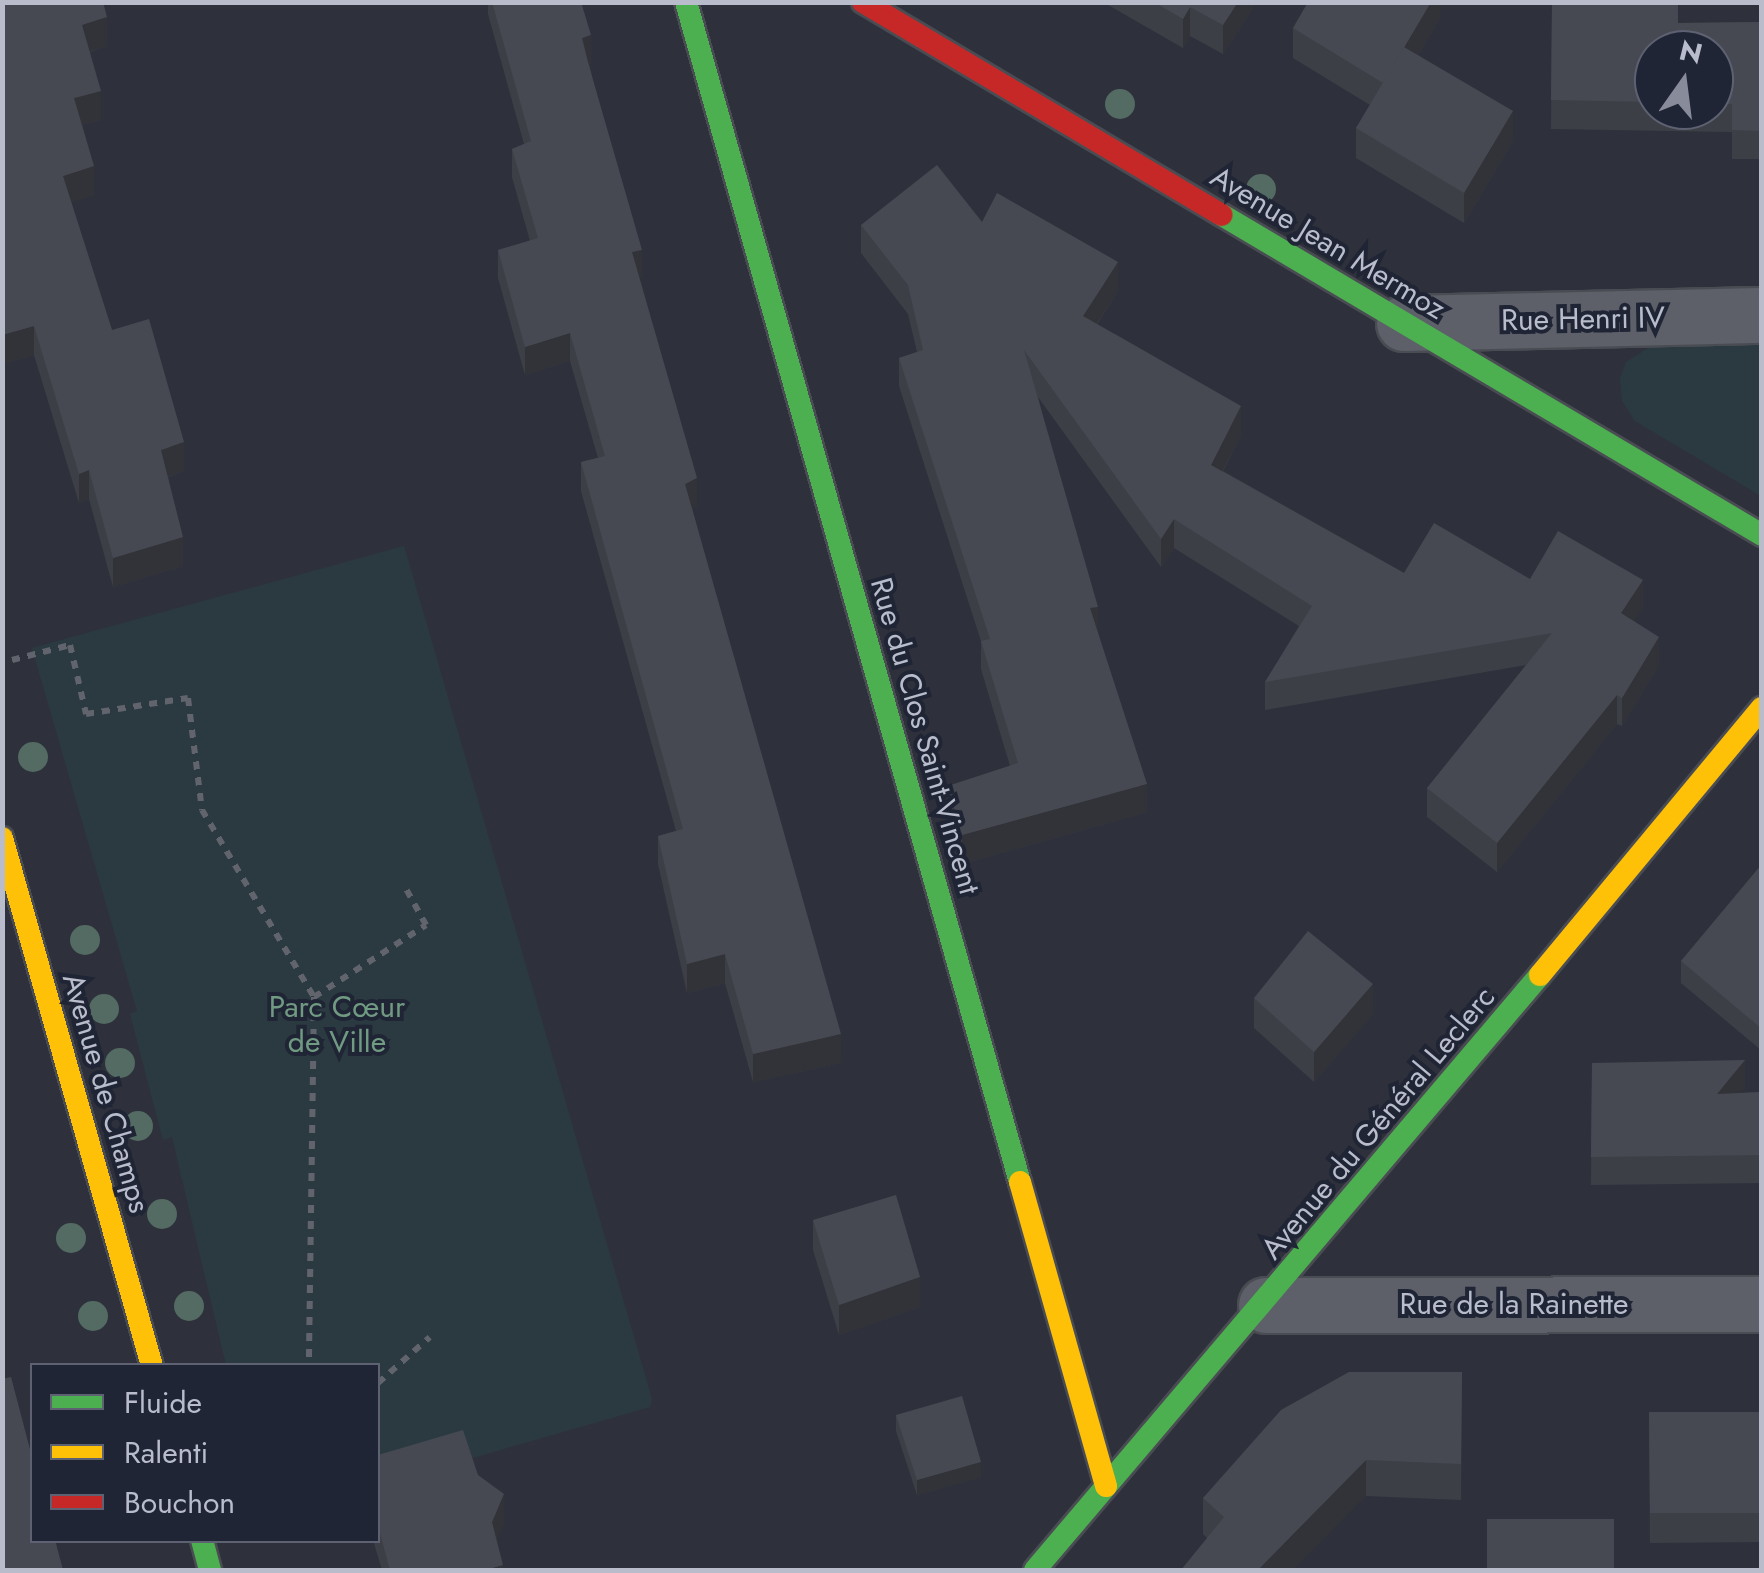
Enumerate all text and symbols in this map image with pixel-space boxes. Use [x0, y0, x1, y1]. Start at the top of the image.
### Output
north arrow [1634, 30, 1734, 130]
text: N [1675, 30, 1707, 75]
street label: Avenue Jean Mermoz [1204, 159, 1452, 327]
street label: Rue Henri IV [1501, 300, 1665, 338]
street label: Rue du Clos Saint-Vincent [863, 573, 987, 899]
street label: Avenue de Champs [55, 969, 157, 1217]
street label: Avenue du Général Leclerc [1253, 979, 1503, 1267]
park label: Parc Cœur de Ville [269, 989, 405, 1060]
street label: Rue de la Rainette [1400, 1286, 1628, 1322]
legend [30, 1363, 380, 1543]
text: Fluide [124, 1381, 202, 1424]
text: Ralenti [124, 1431, 208, 1474]
text: Bouchon [124, 1481, 235, 1524]

